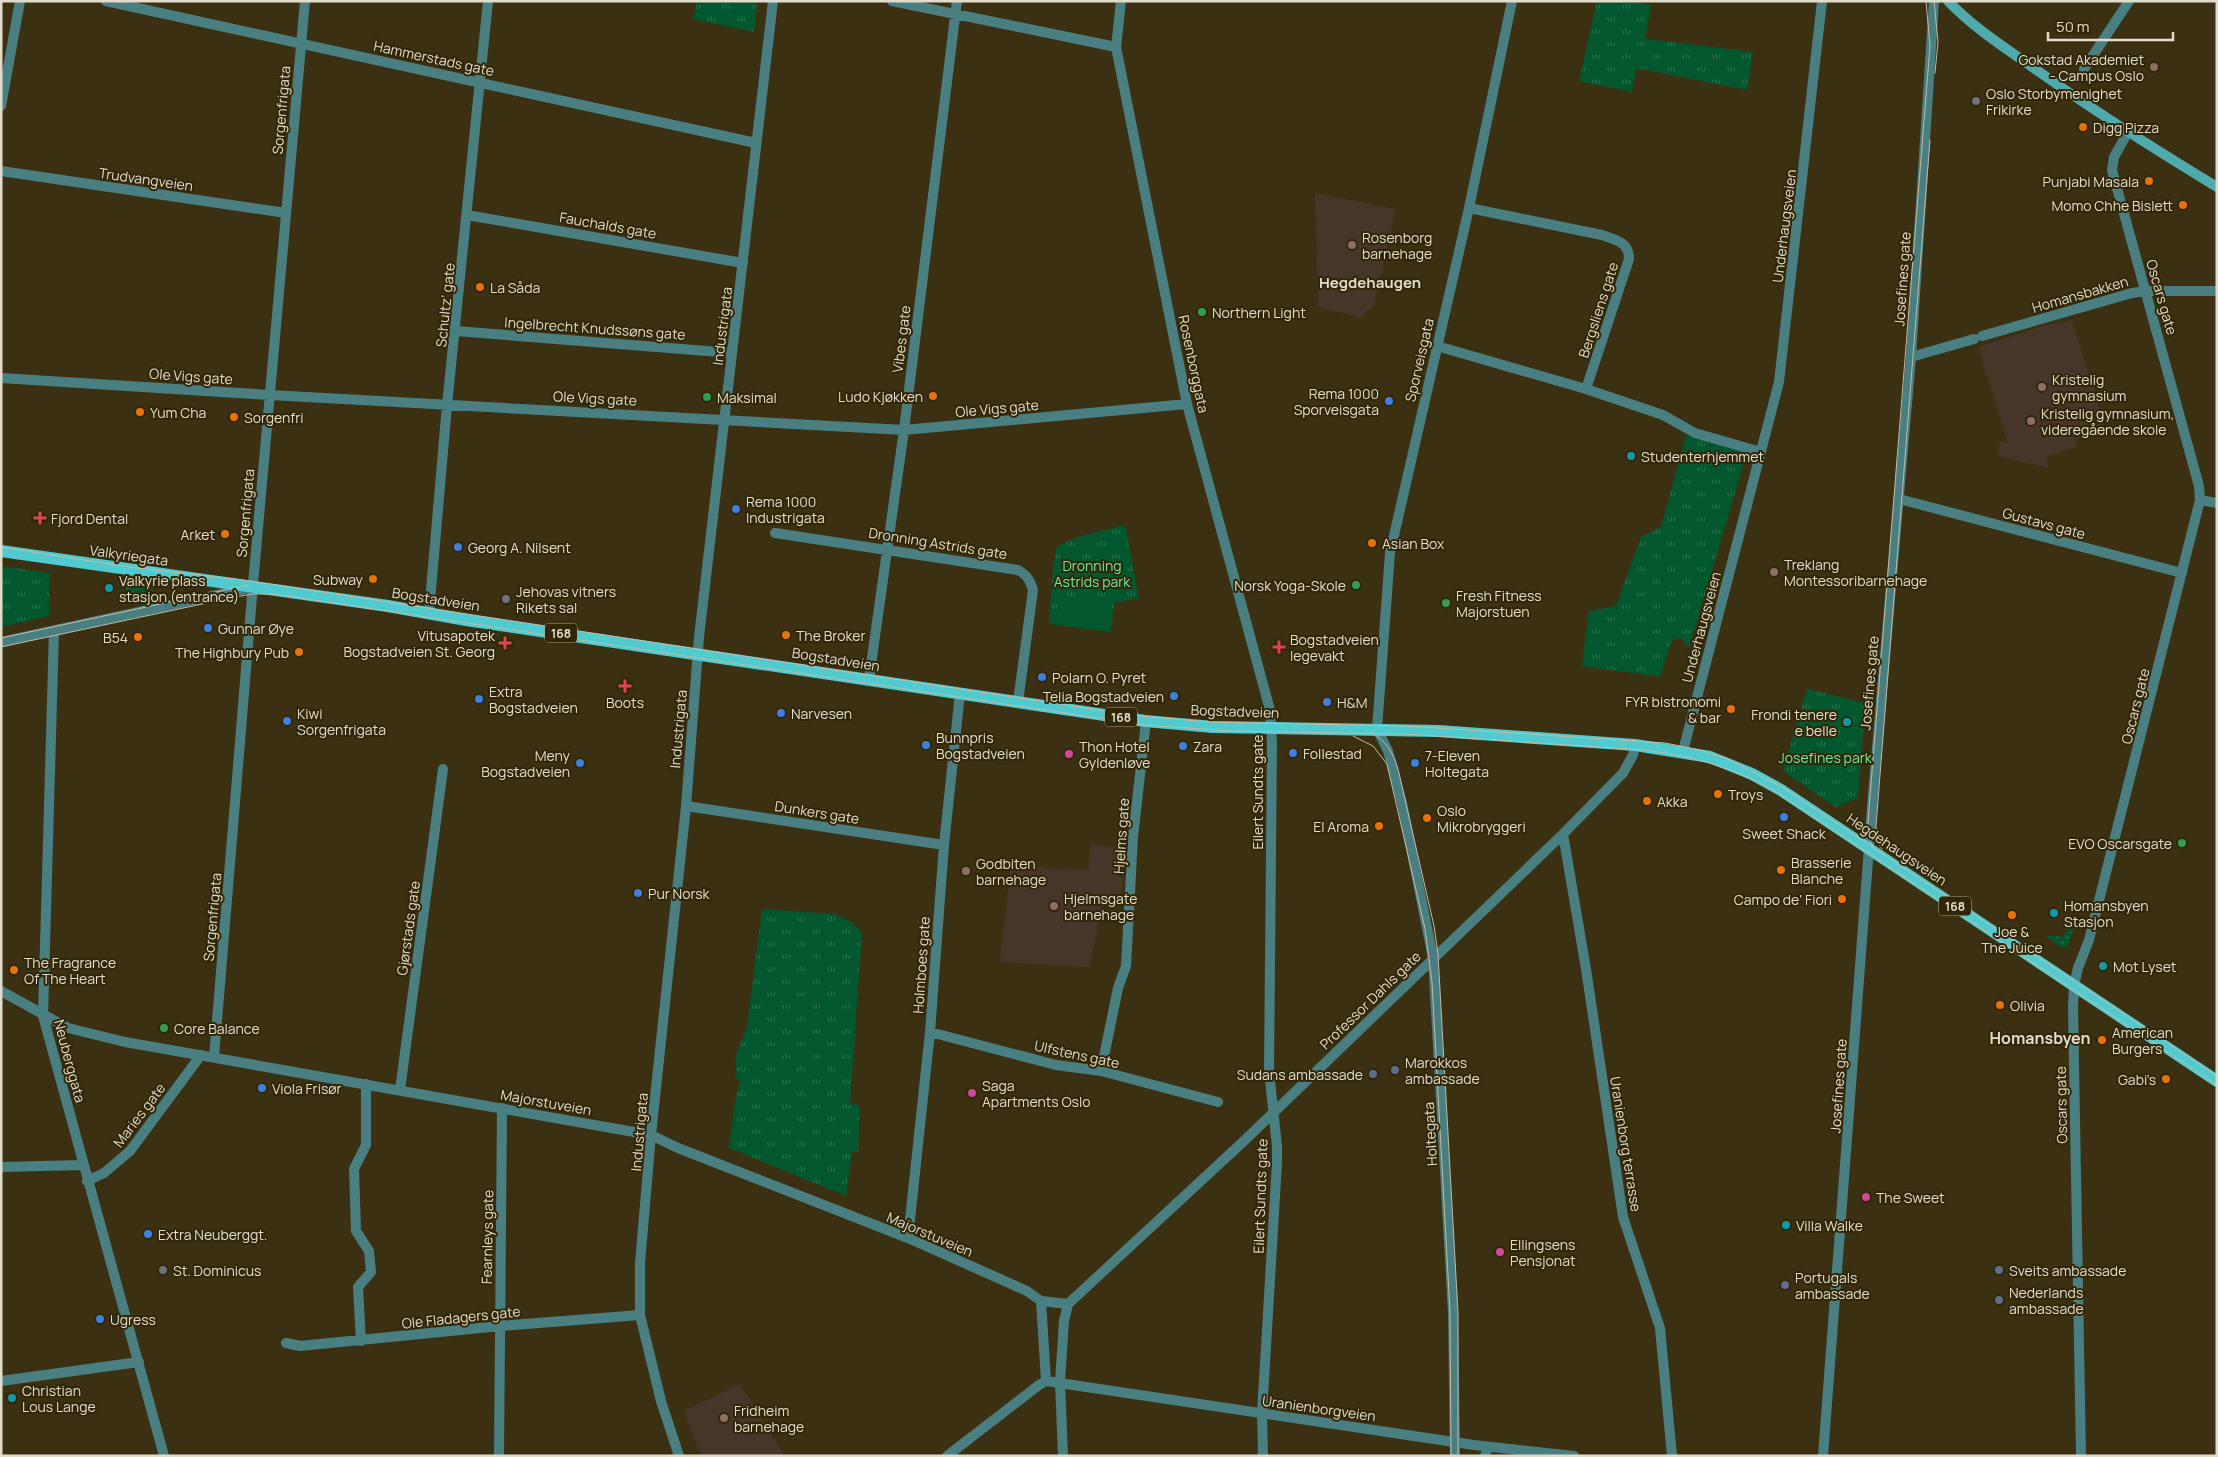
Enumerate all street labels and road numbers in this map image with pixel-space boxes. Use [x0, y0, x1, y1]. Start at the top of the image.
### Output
street label: Hammerstads gate [372, 36, 496, 80]
street label: Sorgenfrigata [268, 65, 294, 155]
street label: Trudvangveien [98, 163, 194, 195]
street label: Underhaugsveien [1768, 168, 1800, 284]
street label: Fauchalds gate [558, 207, 658, 243]
street label: Josefines gate [1889, 231, 1915, 327]
street label: Oscars gate [2142, 257, 2182, 337]
street label: Bergsliens gate [1574, 260, 1622, 360]
street label: Schultz’ gate [431, 262, 459, 348]
street label: Homansbakken [2030, 271, 2130, 317]
street label: Industrigata [708, 286, 736, 366]
street label: Vibes gate [887, 304, 915, 374]
street label: Ingelbrecht Knudssøns gate [504, 312, 686, 344]
street label: Rosenborggata [1174, 313, 1214, 415]
street label: Sporveisgata [1400, 316, 1438, 404]
street label: Ole Vigs gate [149, 364, 233, 388]
street label: Ole Vigs gate [553, 386, 637, 410]
street label: Ole Vigs gate [954, 395, 1040, 421]
street label: Sorgenfrigata [232, 468, 258, 558]
street label: Gustavs gate [2000, 503, 2088, 543]
street label: Dronning Astrids gate [867, 523, 1009, 563]
street label: Valkyriegata [88, 540, 170, 570]
street label: Underhaugsveien [1677, 569, 1725, 685]
street label: Bogstadveien [391, 583, 481, 615]
road number: 168 [545, 624, 577, 642]
street label: Josefines gate [1855, 635, 1883, 731]
street label: Bogstadveien [791, 643, 881, 675]
street label: Oscars gate [2116, 666, 2154, 746]
street label: Industrigata [665, 689, 691, 769]
street label: Bogstadveien [1190, 700, 1280, 722]
road number: 168 [1105, 708, 1137, 726]
street label: Eilert Sundts gate [1248, 735, 1267, 850]
street label: Dunkers gate [773, 796, 861, 828]
street label: Hjelms gate [1109, 797, 1133, 875]
street label: Hegdehaugsveien [1843, 808, 1951, 890]
street label: Sorgenfrigata [199, 872, 225, 962]
street label: Gjørstads gate [392, 880, 424, 976]
road number: 168 [1939, 896, 1971, 916]
street label: Holmboes gate [908, 916, 934, 1014]
street label: Professor Dahls gate [1315, 947, 1425, 1053]
street label: Neuberggata [50, 1017, 90, 1105]
street label: Ulfstens gate [1033, 1036, 1121, 1072]
street label: Josefines gate [1825, 1038, 1851, 1134]
street label: Oscars gate [2051, 1066, 2071, 1144]
street label: Uranienborg terrasse [1606, 1075, 1646, 1213]
street label: Maries gate [109, 1079, 169, 1151]
street label: Majorstuveien [499, 1085, 593, 1119]
street label: Industrigata [626, 1092, 652, 1172]
street label: Holtegata [1419, 1101, 1441, 1167]
street label: Eilert Sundts gate [1248, 1138, 1272, 1254]
street label: Fearnleys gate [477, 1190, 497, 1284]
street label: Majorstuveien [884, 1207, 976, 1261]
street label: Ole Fladagers gate [401, 1301, 521, 1333]
street label: Uranienborgveien [1261, 1391, 1377, 1425]

